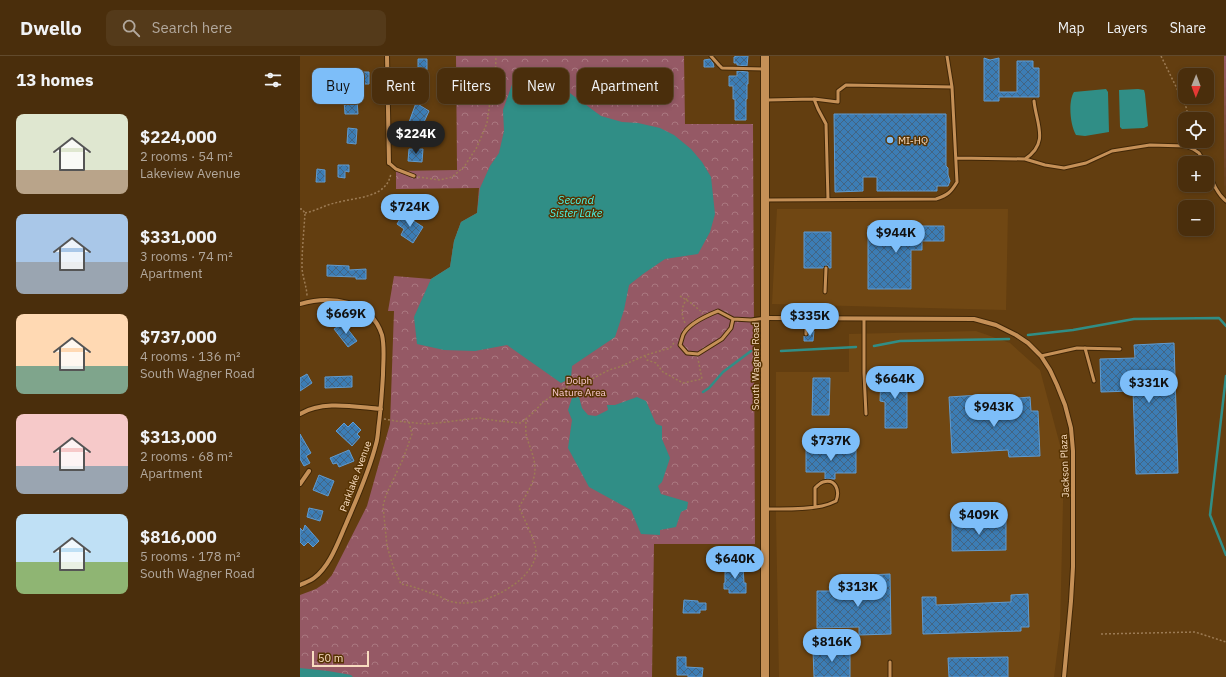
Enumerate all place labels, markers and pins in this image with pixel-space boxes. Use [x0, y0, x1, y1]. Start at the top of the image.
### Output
pin: $224K [388, 121, 444, 155]
place label: MI-HQ [898, 134, 928, 147]
marker: MI-HQ [885, 135, 895, 145]
pin: $724K [382, 194, 438, 228]
pin: $944K [868, 220, 924, 254]
pin: $669K [318, 301, 374, 335]
pin: $335K [782, 303, 838, 337]
pin: $664K [867, 366, 923, 400]
pin: $331K [1121, 370, 1177, 404]
pin: $943K [966, 394, 1022, 428]
pin: $737K [803, 428, 859, 462]
pin: $409K [951, 502, 1007, 536]
pin: $640K [707, 546, 763, 580]
pin: $313K [830, 574, 886, 608]
pin: $816K [804, 629, 860, 663]

